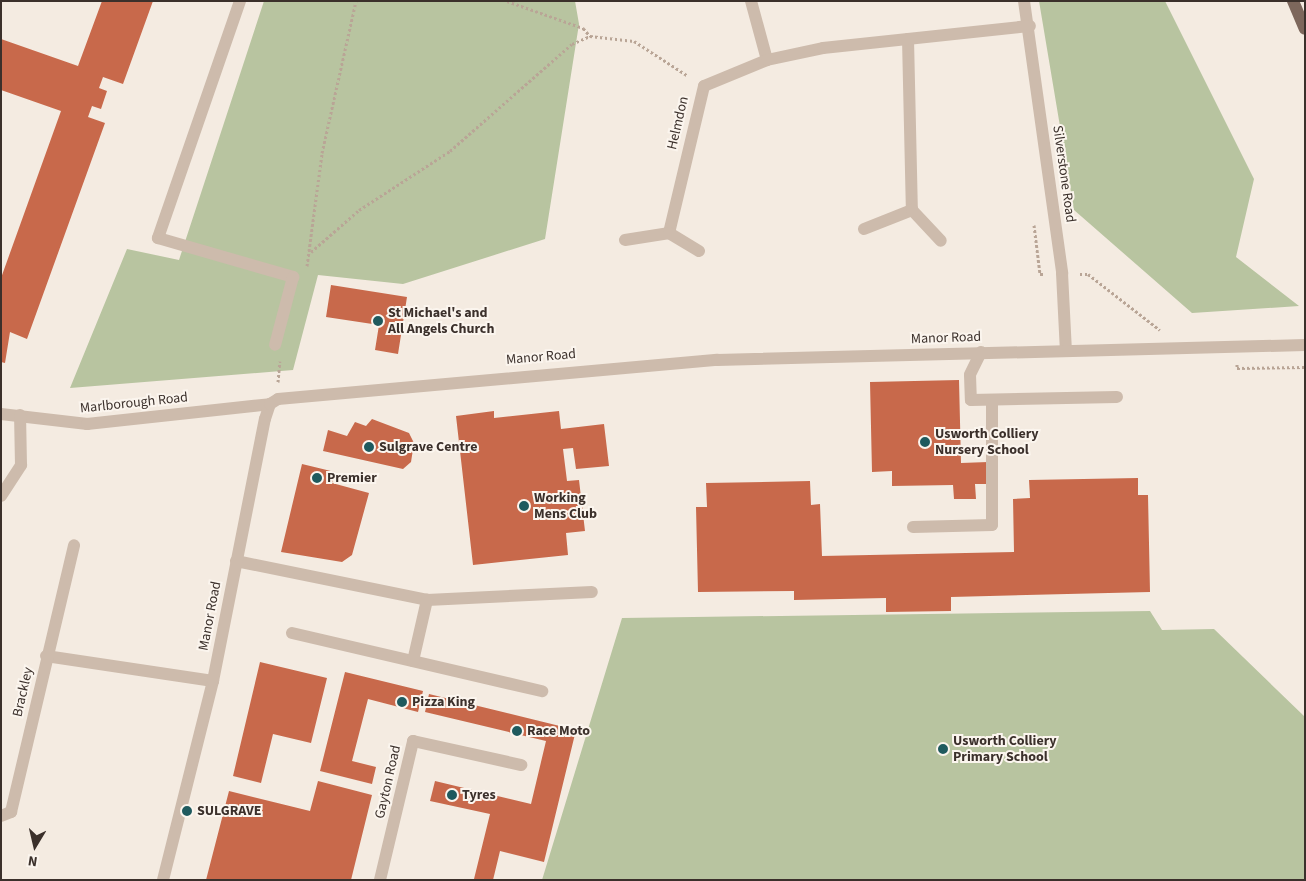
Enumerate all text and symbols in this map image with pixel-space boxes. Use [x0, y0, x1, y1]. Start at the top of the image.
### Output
street label: Helmdon [664, 95, 692, 151]
street label: Silverstone Road [1049, 124, 1079, 224]
place label: St Michael's and All Angels Church [388, 305, 494, 338]
marker: St Michael's and All Angels Church [372, 315, 384, 327]
street label: Manor Road [911, 328, 981, 348]
street label: Manor Road [505, 346, 577, 368]
street label: Marlborough Road [79, 389, 189, 417]
place label: Usworth Colliery Nursery School [935, 426, 1039, 458]
marker: Usworth Colliery Nursery School [919, 436, 931, 448]
place label: Sulgrave Centre [379, 439, 477, 455]
marker: Sulgrave Centre [363, 441, 375, 453]
place label: Premier [327, 470, 377, 486]
marker: Premier [311, 472, 323, 484]
place label: Working Mens Club [534, 490, 597, 522]
marker: Working Mens Club [518, 500, 530, 512]
street label: Manor Road [195, 580, 225, 652]
street label: Brackley [9, 666, 37, 718]
place label: Pizza King [412, 694, 475, 710]
marker: Pizza King [396, 696, 408, 708]
place label: Race Moto [527, 723, 590, 739]
marker: Race Moto [511, 725, 523, 737]
place label: Usworth Colliery Primary School [953, 733, 1057, 766]
marker: Usworth Colliery Primary School [937, 743, 949, 755]
street label: Gayton Road [371, 744, 405, 820]
place label: Tyres [462, 787, 496, 803]
marker: Tyres [446, 789, 458, 801]
place label: SULGRAVE [197, 803, 261, 819]
marker: SULGRAVE [181, 805, 193, 817]
north arrow [10, 821, 60, 871]
text: N [26, 850, 39, 871]

